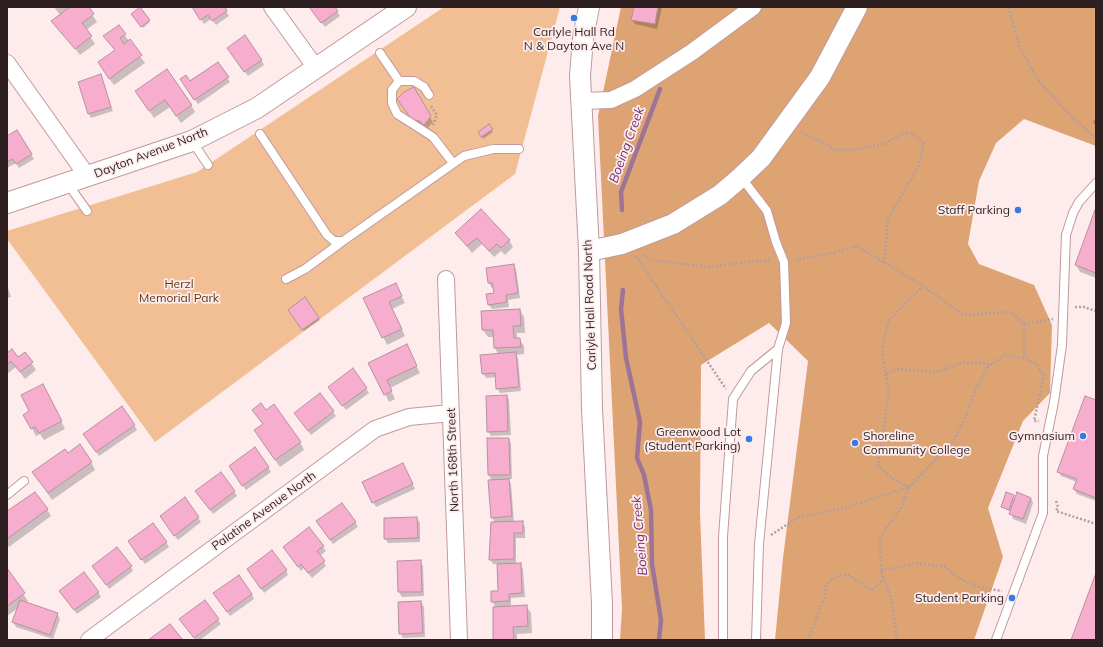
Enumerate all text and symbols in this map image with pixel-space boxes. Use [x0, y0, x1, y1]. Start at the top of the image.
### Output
marker: Carlyle Hall Rd N & Dayton Ave N [569, 13, 579, 23]
place label: Carlyle Hall Rd N & Dayton Ave N [524, 25, 624, 53]
water label: Boeing Creek [606, 105, 648, 185]
street label: Dayton Avenue North [92, 125, 210, 181]
place label: Staff Parking [938, 203, 1010, 217]
marker: Staff Parking [1013, 205, 1023, 215]
street label: Carlyle Hall Road North [581, 239, 599, 371]
park label: Herzl Memorial Park [139, 277, 219, 305]
street label: North 168th Street [444, 408, 462, 512]
place label: Greenwood Lot (Student Parking) [644, 425, 741, 453]
place label: Shoreline Community College [863, 429, 970, 457]
place label: Gymnasium [1009, 429, 1075, 443]
marker: Gymnasium [1078, 431, 1088, 441]
marker: Greenwood Lot (Student Parking) [744, 434, 754, 444]
marker: Shoreline Community College [850, 438, 860, 448]
street label: Palatine Avenue North [209, 468, 319, 554]
water label: Boeing Creek [629, 496, 651, 576]
place label: Student Parking [915, 591, 1004, 605]
marker: Student Parking [1007, 593, 1017, 603]

